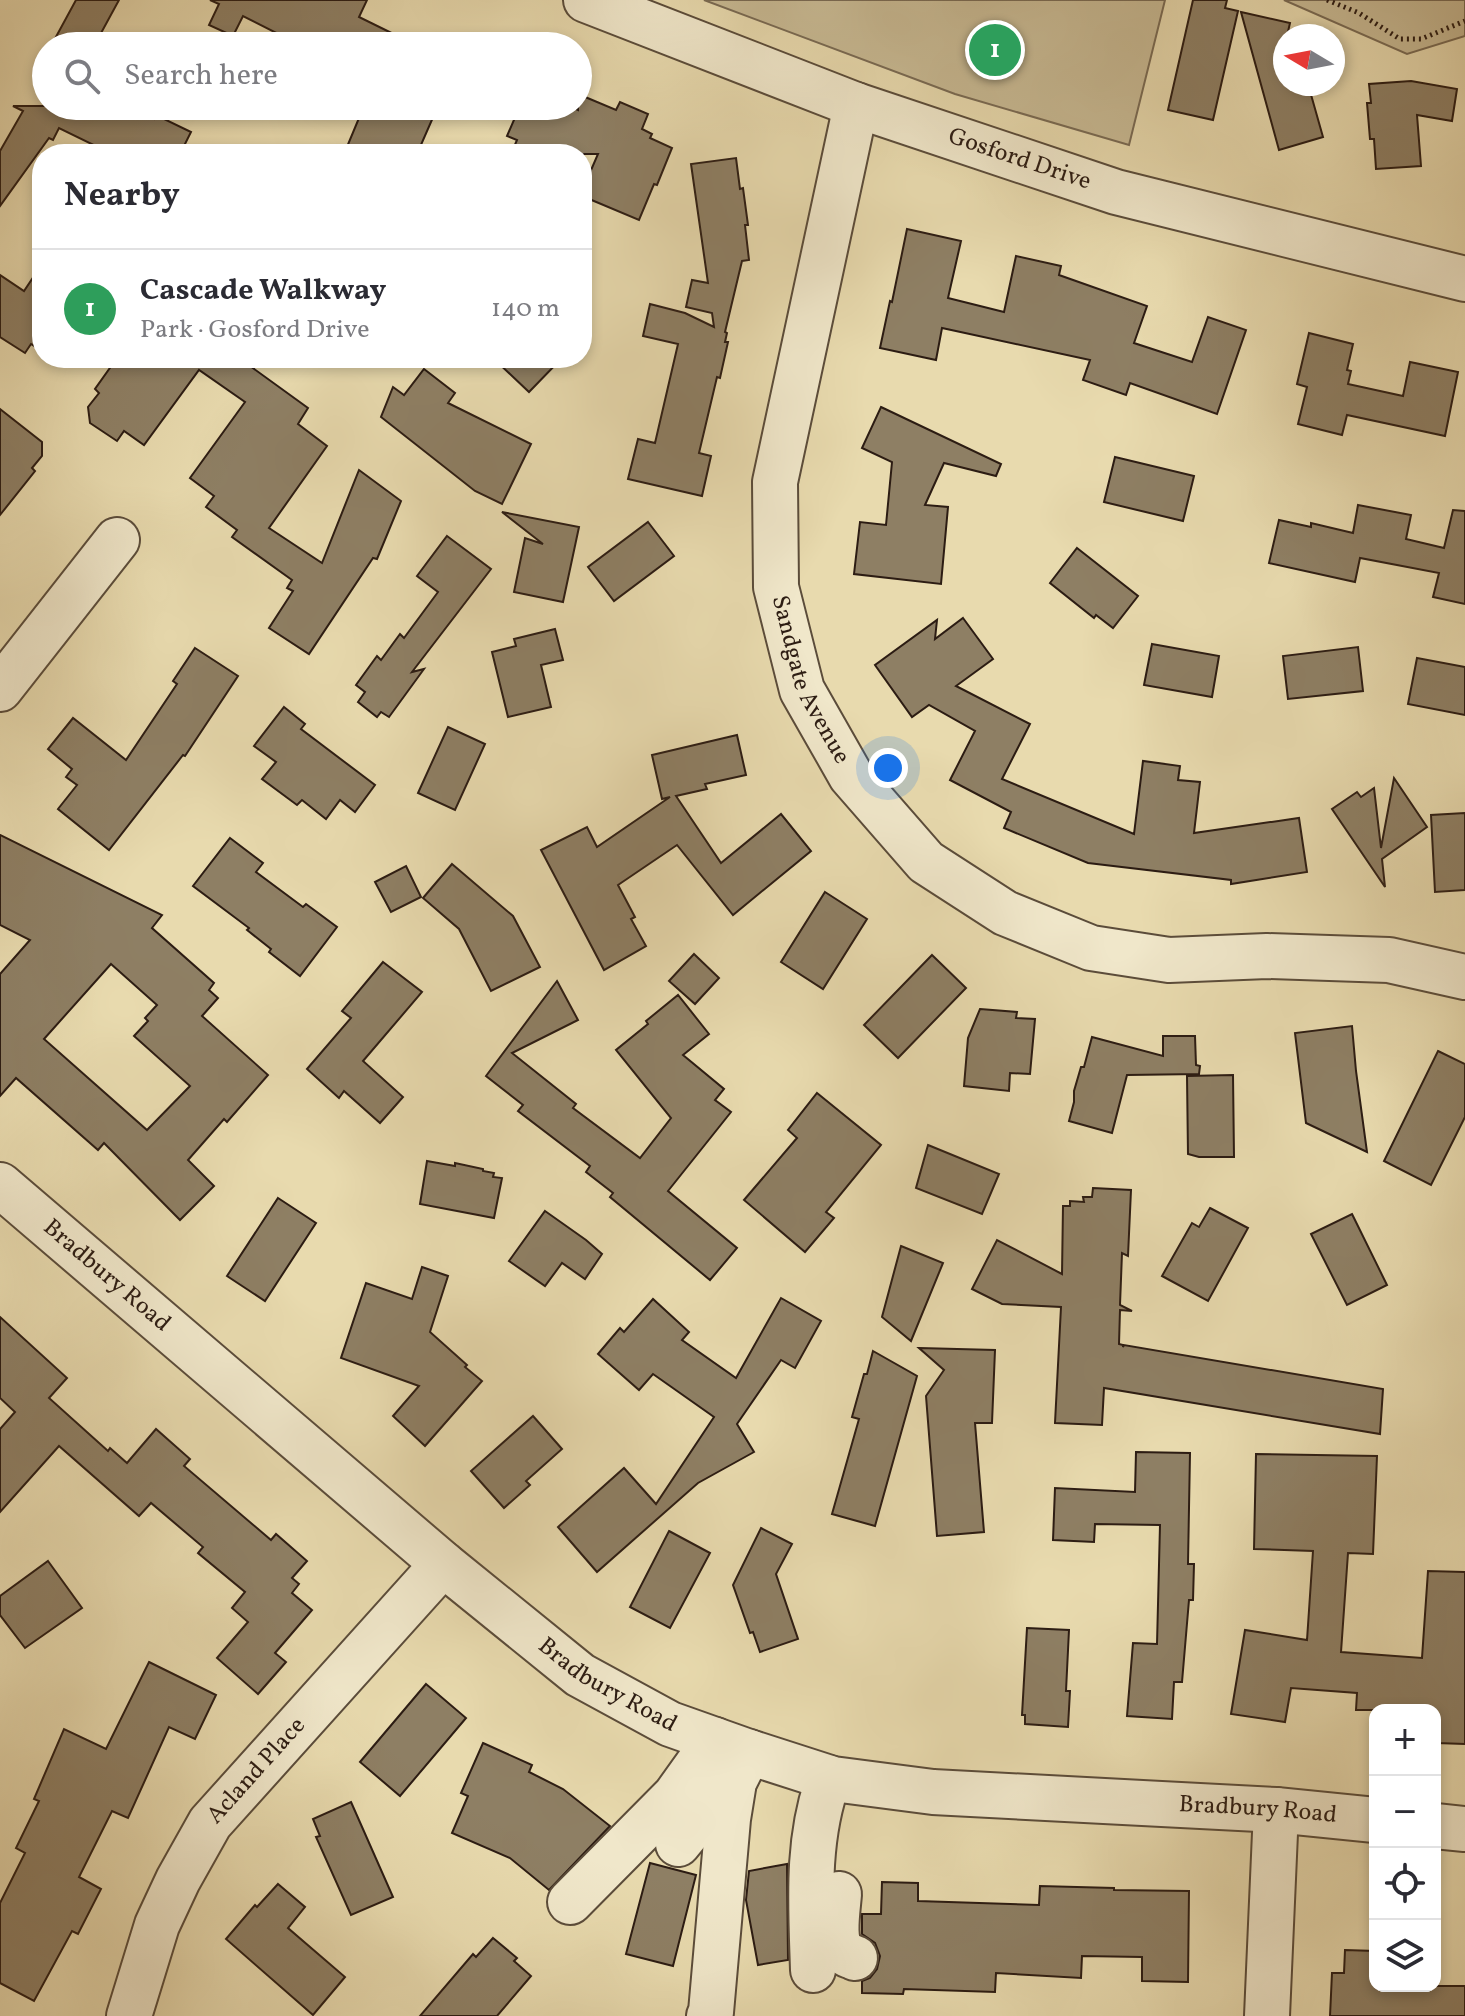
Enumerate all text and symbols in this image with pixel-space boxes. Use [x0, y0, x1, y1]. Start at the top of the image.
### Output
pin: 1 [969, 20, 1021, 80]
north arrow [1273, 24, 1345, 96]
search box [32, 32, 592, 120]
icon: search [60, 54, 104, 98]
text: Search here [124, 55, 278, 97]
street label: Gosford Drive [944, 120, 1095, 199]
text: Nearby [64, 173, 180, 220]
text: Cascade Walkway [140, 270, 386, 312]
text: 1 [85, 291, 95, 327]
text: 140 m [491, 291, 560, 327]
text: Park · Gosford Drive [140, 312, 370, 348]
street label: Sandgate Avenue [762, 592, 858, 771]
your location [868, 748, 908, 788]
street label: Bradbury Road [35, 1212, 178, 1340]
street label: Bradbury Road [530, 1630, 683, 1742]
map controls [1369, 1704, 1441, 1992]
button: + [1369, 1704, 1441, 1776]
street label: Acland Place [199, 1710, 314, 1832]
button: − [1369, 1776, 1441, 1848]
street label: Bradbury Road [1178, 1788, 1339, 1833]
button: locate [1369, 1848, 1441, 1920]
button: layers [1369, 1920, 1441, 1992]

